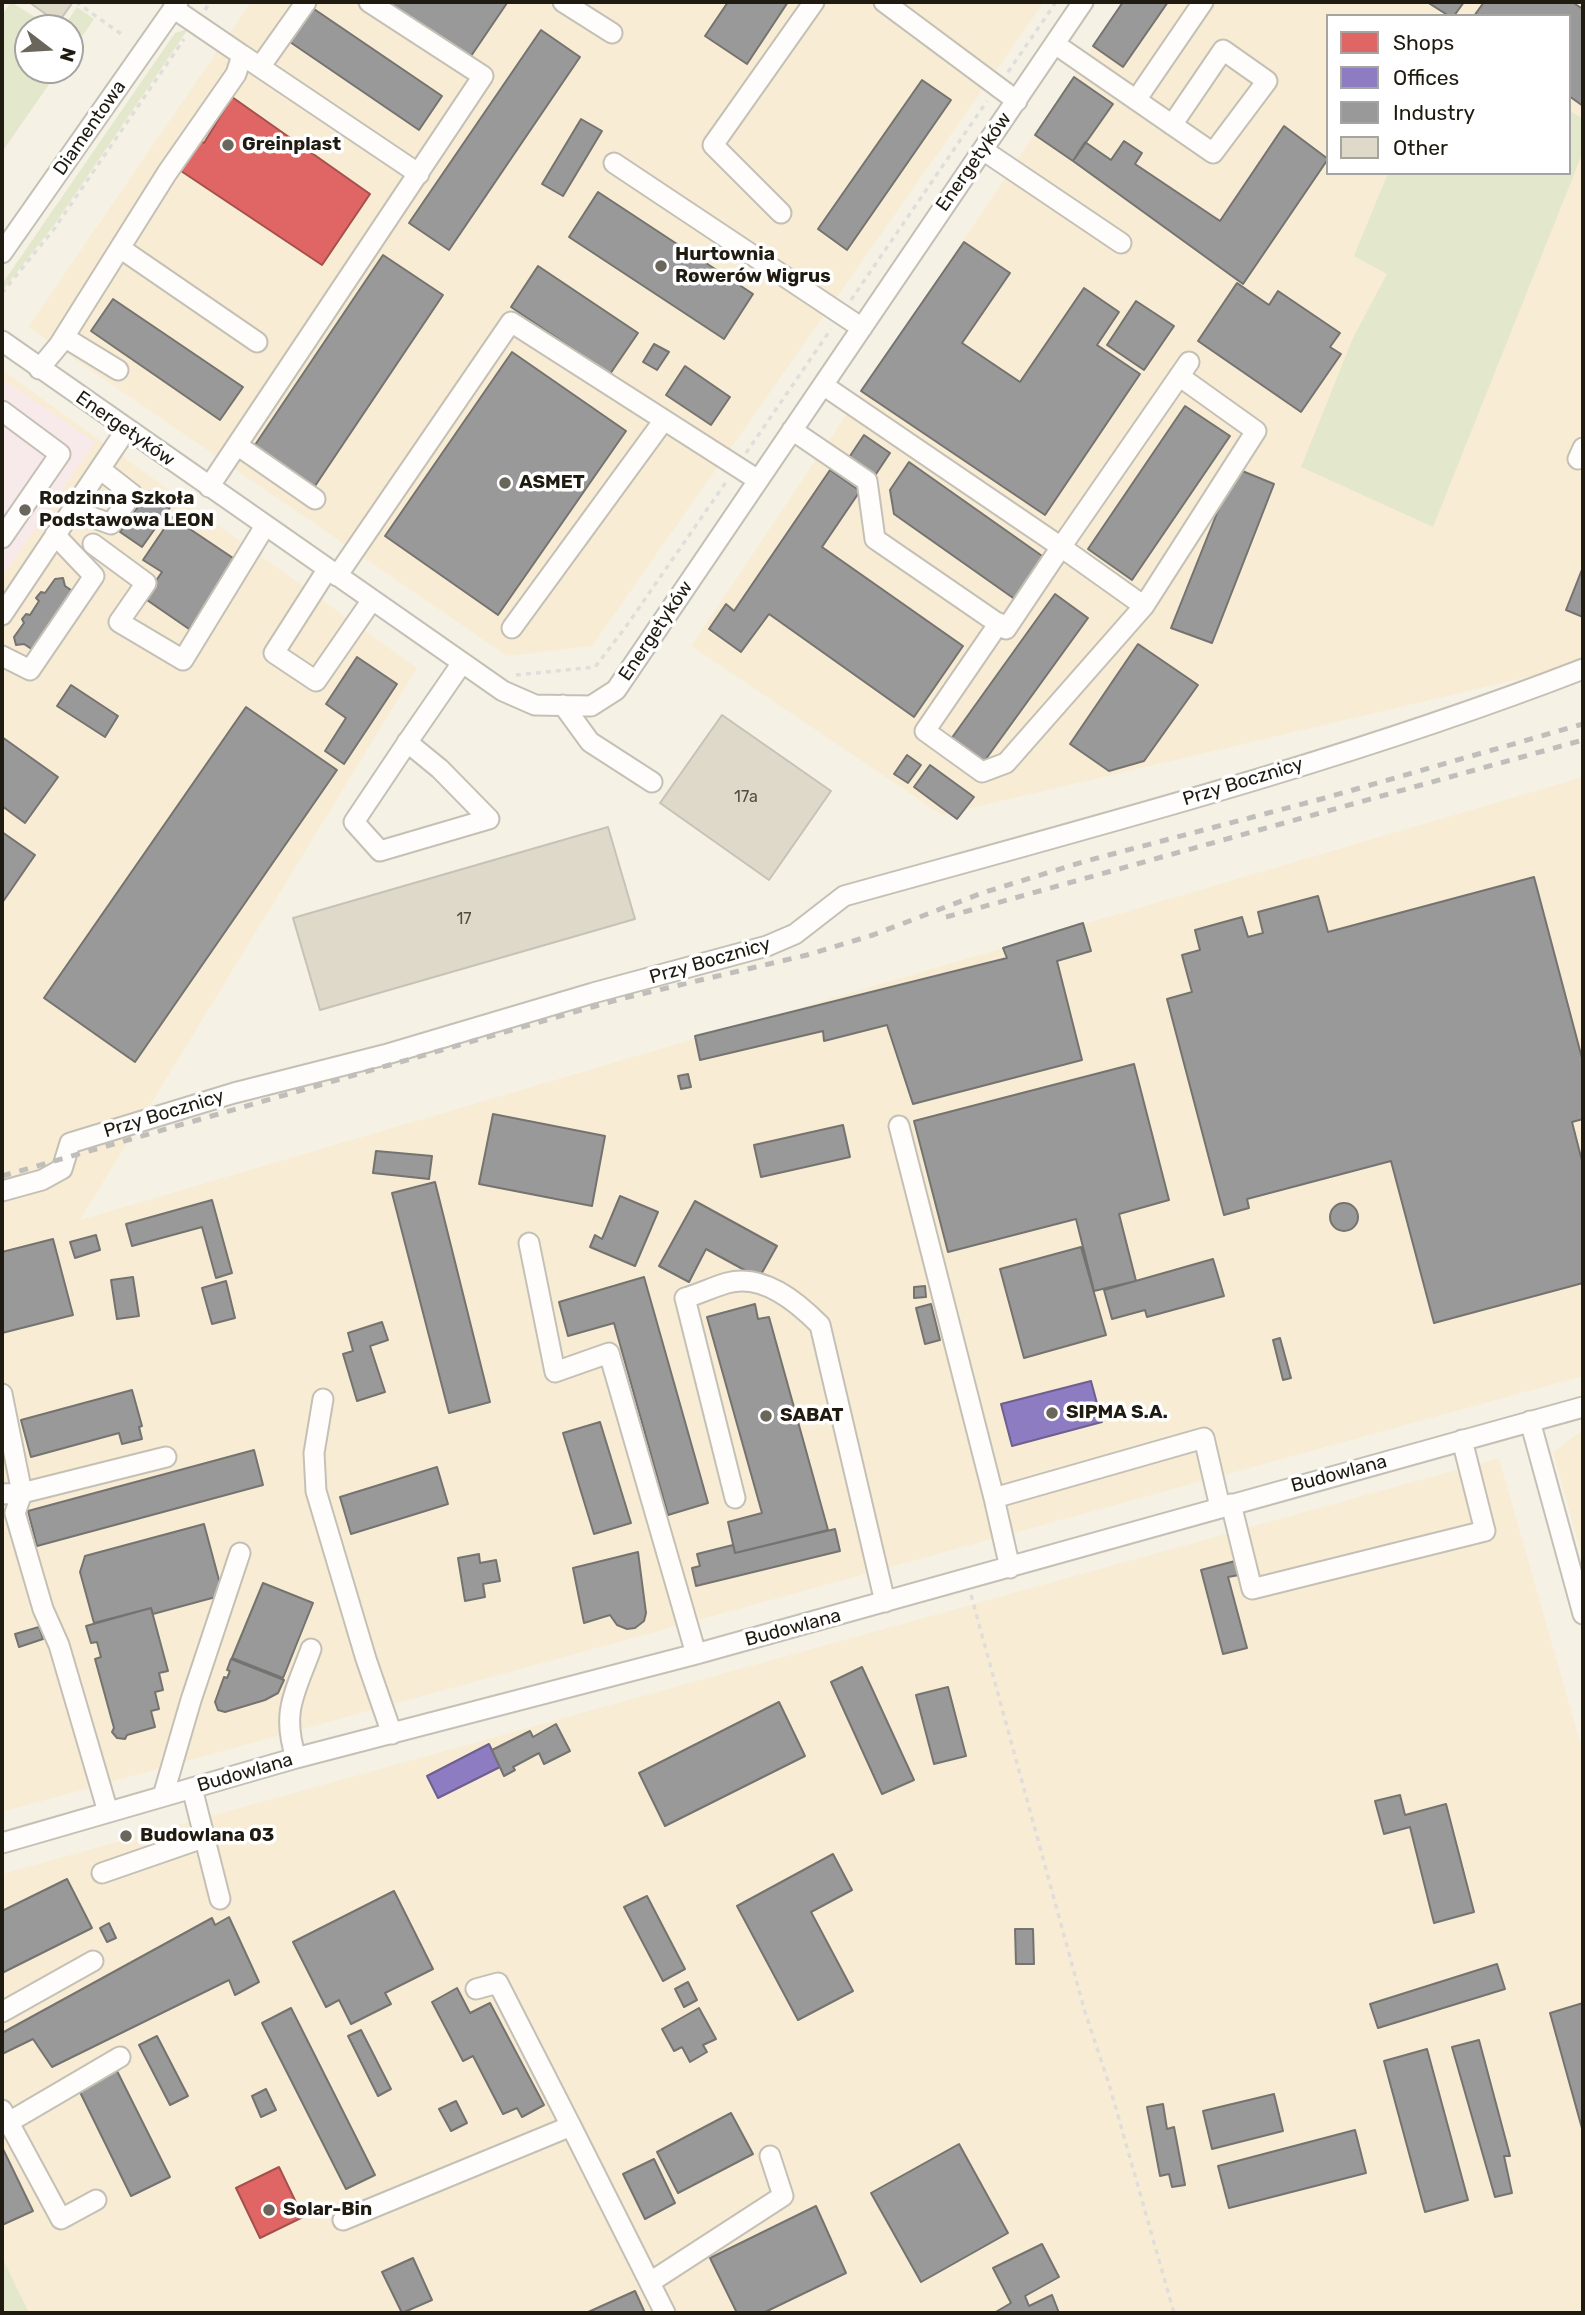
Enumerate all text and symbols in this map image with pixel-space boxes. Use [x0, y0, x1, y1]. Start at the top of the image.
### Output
north arrow [14, 14, 84, 84]
legend [1326, 14, 1571, 175]
text: Shops [1393, 30, 1454, 55]
text: N [55, 45, 81, 65]
text: Offices [1393, 65, 1459, 90]
street label: Diamentowa [49, 76, 131, 180]
text: Industry [1393, 100, 1475, 125]
street label: Energetyków [931, 108, 1017, 216]
place label: Greinplast [242, 134, 341, 156]
text: Other [1393, 135, 1448, 160]
marker: Greinplast [220, 137, 236, 153]
place label: Hurtownia Rowerów Wigrus [675, 244, 831, 288]
marker: Hurtownia Rowerów Wigrus [653, 258, 669, 274]
street label: Energetyków [71, 386, 179, 472]
place label: ASMET [519, 472, 585, 494]
marker: ASMET [497, 475, 513, 491]
place label: Rodzinna Szkoła Podstawowa LEON [39, 488, 214, 532]
marker: Rodzinna Szkoła Podstawowa LEON [17, 502, 33, 518]
street label: Energetyków [614, 577, 698, 685]
street label: Przy Bocznicy [1180, 753, 1306, 811]
house number: 17a [734, 787, 758, 807]
house number: 17 [456, 909, 472, 929]
street label: Przy Bocznicy [647, 933, 773, 989]
street label: Przy Bocznicy [101, 1085, 227, 1143]
place label: SIPMA S.A. [1066, 1402, 1168, 1424]
place label: SABAT [780, 1405, 843, 1427]
marker: SIPMA S.A. [1044, 1405, 1060, 1421]
marker: SABAT [758, 1408, 774, 1424]
street label: Budowlana [1289, 1450, 1389, 1498]
street label: Budowlana [743, 1604, 843, 1652]
street label: Budowlana [195, 1748, 295, 1798]
place label: Budowlana 03 [140, 1825, 274, 1847]
marker: Budowlana 03 [118, 1828, 134, 1844]
place label: Solar-Bin [283, 2199, 372, 2221]
marker: Solar-Bin [261, 2202, 277, 2218]

